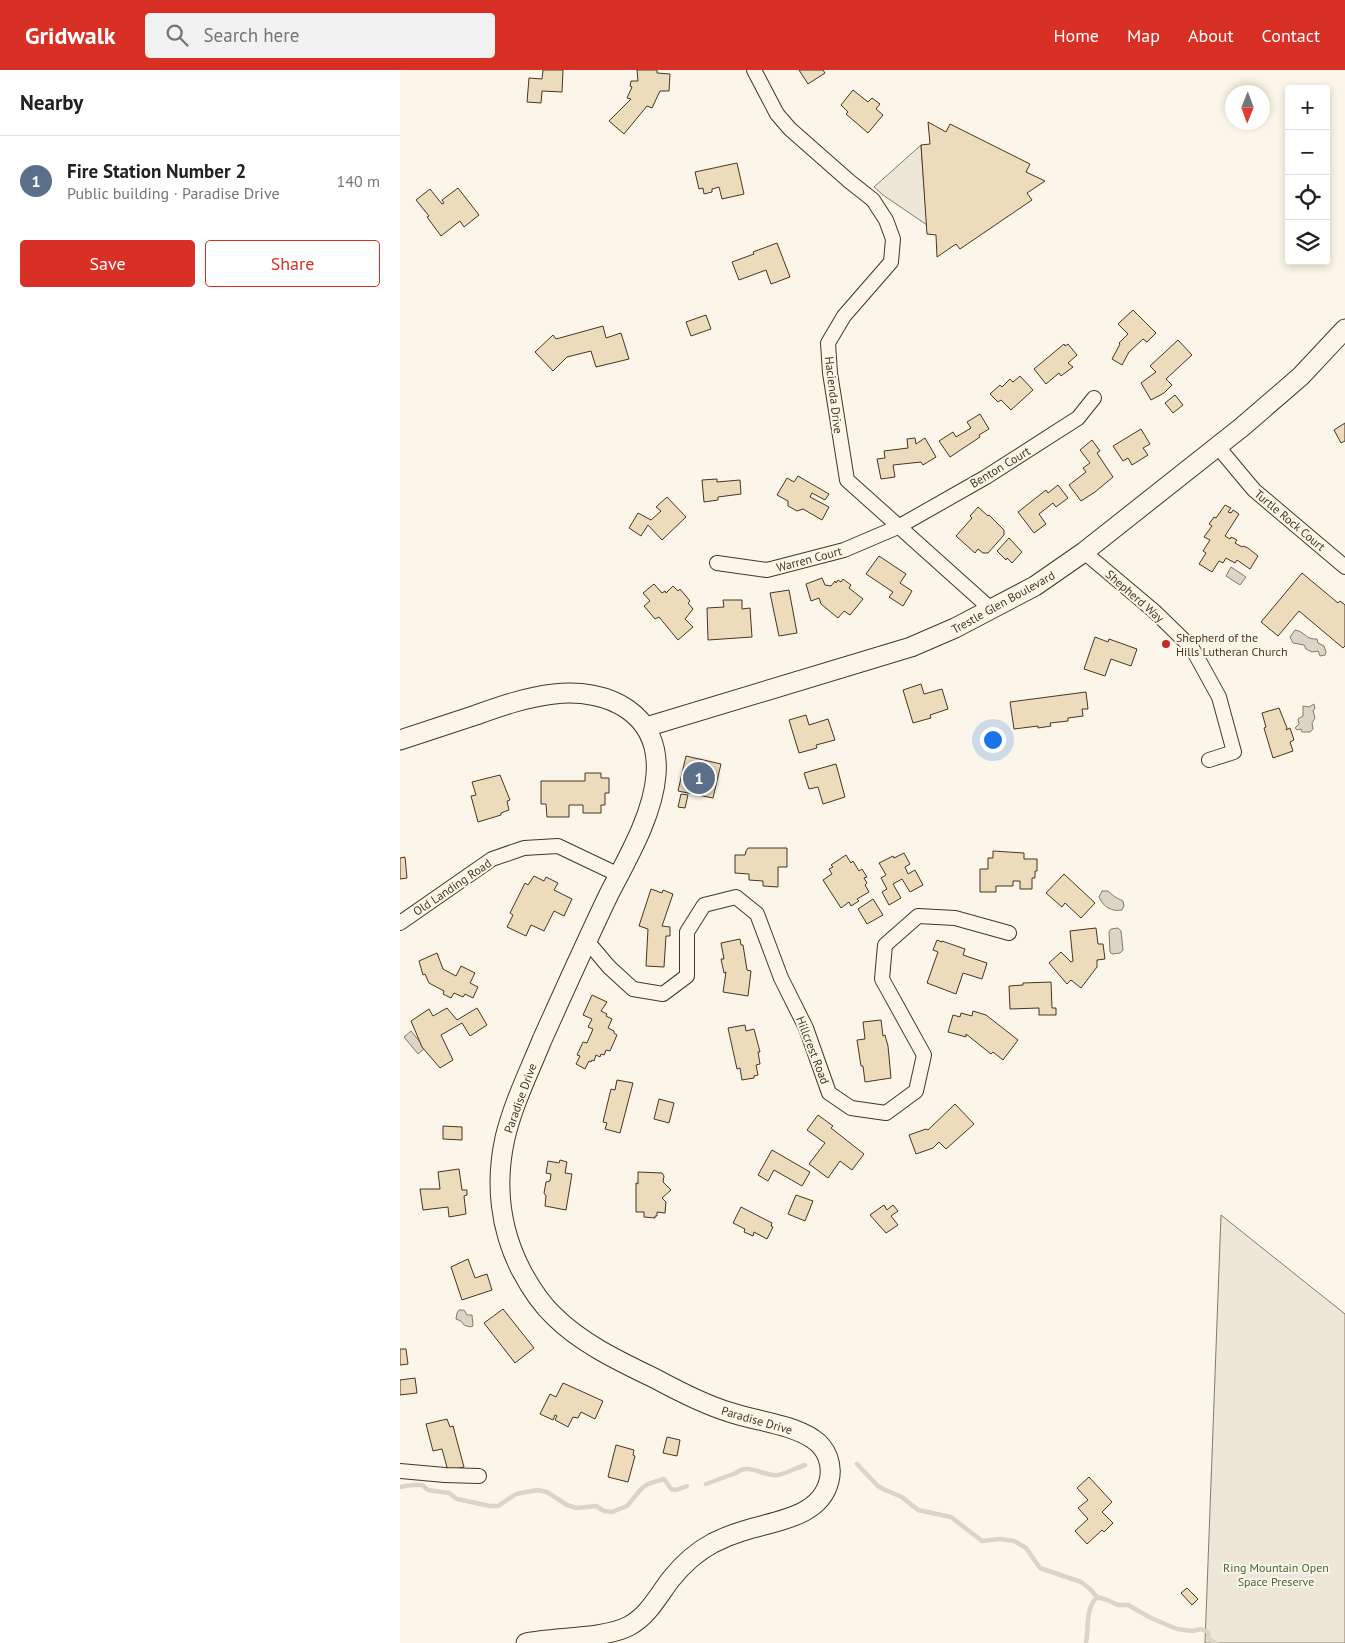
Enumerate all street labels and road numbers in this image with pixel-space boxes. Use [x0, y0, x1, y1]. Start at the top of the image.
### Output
street label: Hacienda Drive [822, 355, 846, 435]
street label: Benton Court [967, 443, 1033, 491]
street label: Turtle Rock Court [1251, 486, 1329, 554]
street label: Warren Court [775, 543, 843, 575]
street label: Shepherd Way [1103, 566, 1168, 626]
street label: Trestle Glen Boulevard [949, 567, 1057, 637]
street label: Old Landing Road [410, 855, 494, 919]
street label: Hillcrest Road [793, 1014, 833, 1086]
street label: Paradise Drive [500, 1061, 540, 1135]
street label: Paradise Drive [720, 1403, 794, 1437]

